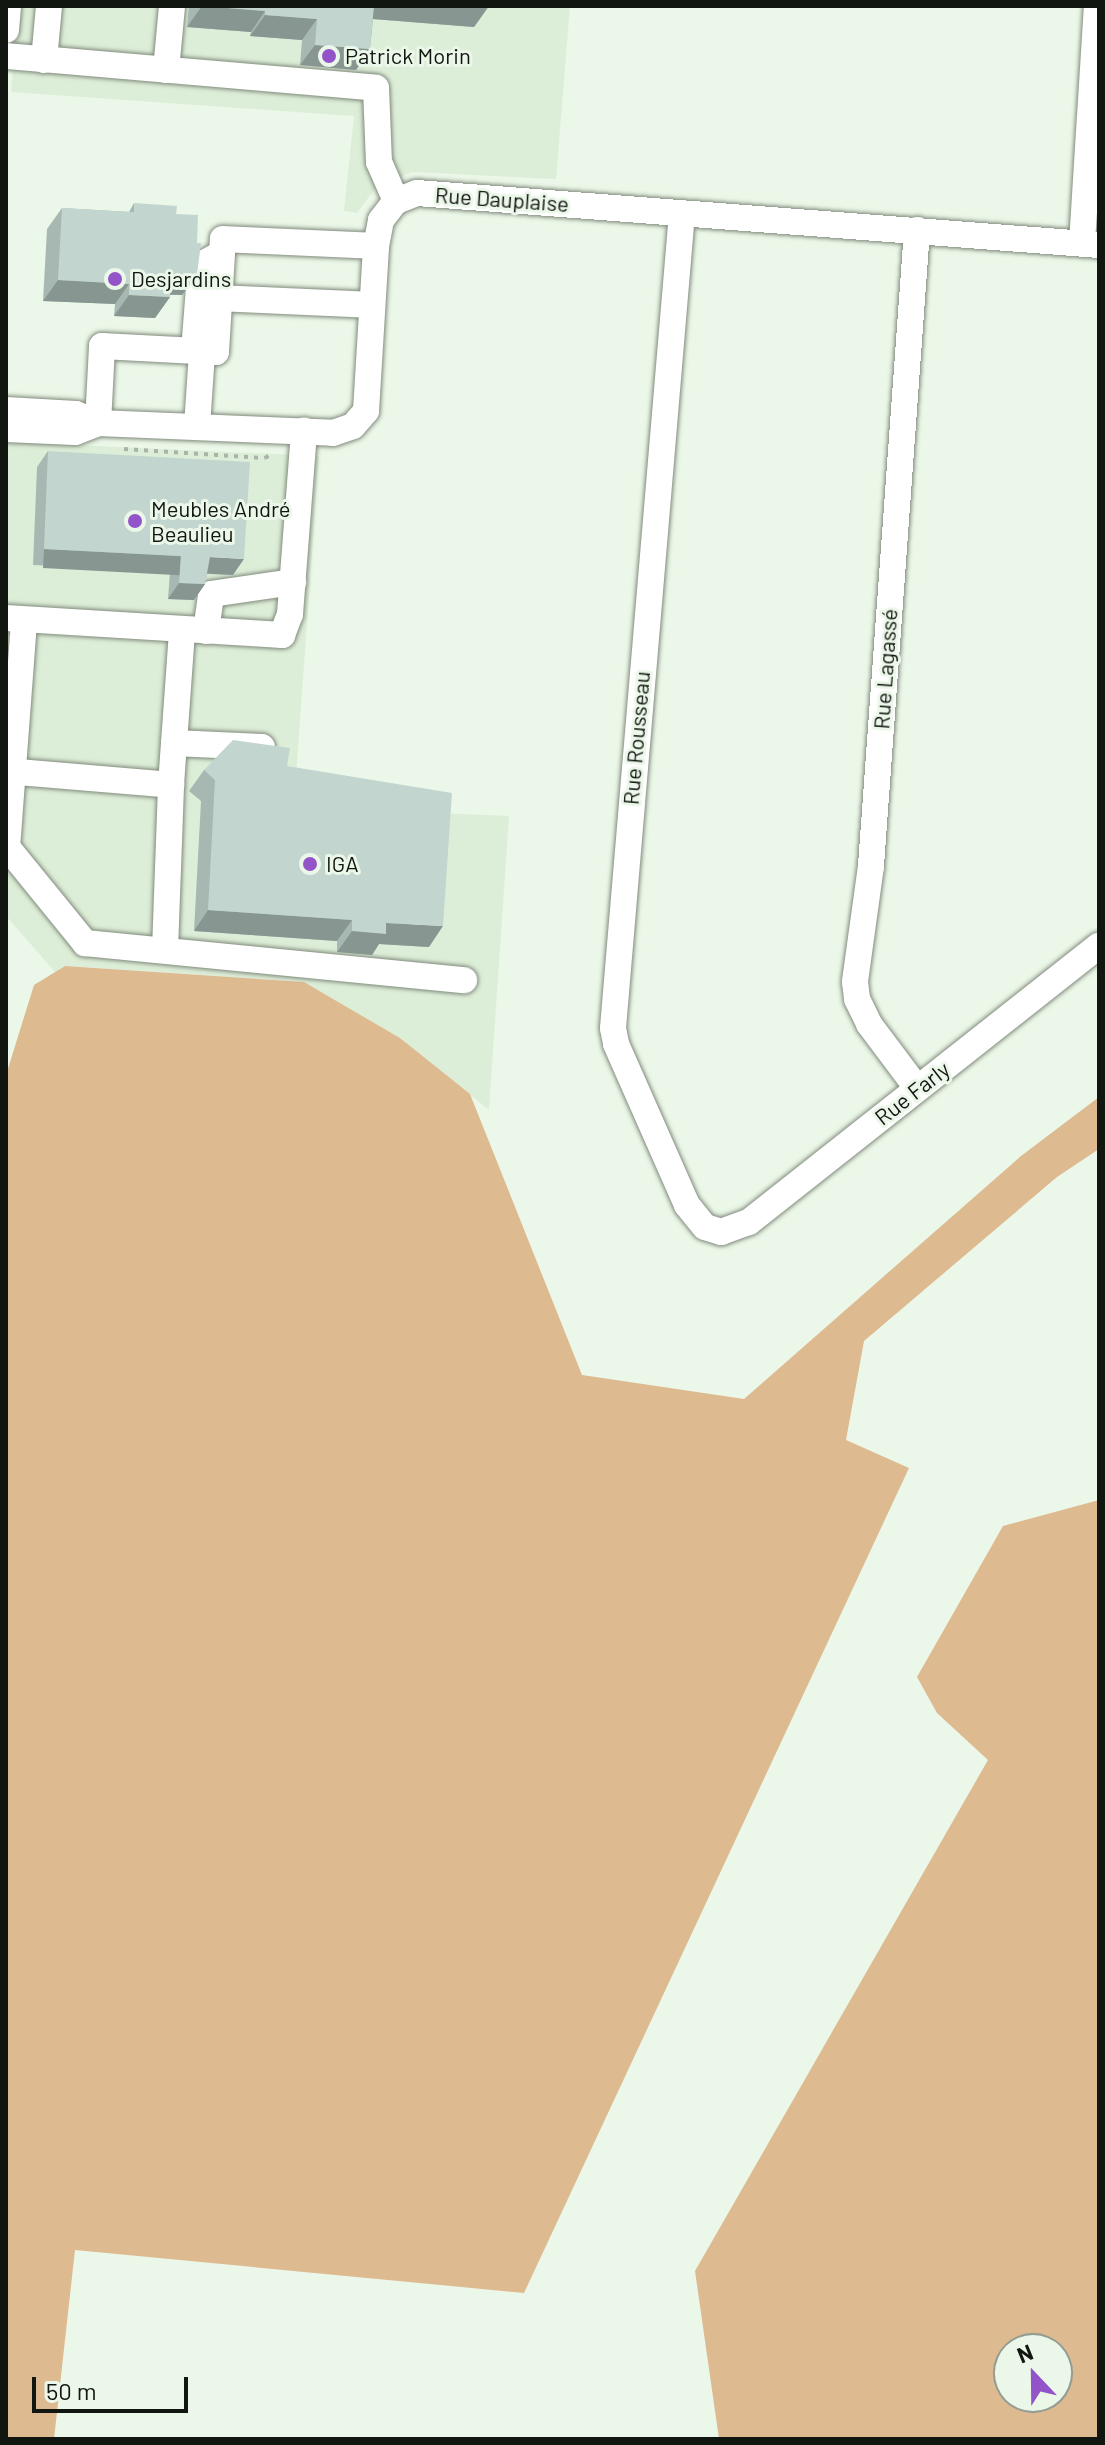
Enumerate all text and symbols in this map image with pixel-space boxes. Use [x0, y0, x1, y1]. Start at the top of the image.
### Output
place label: Patrick Morin [345, 43, 471, 69]
marker: Patrick Morin [320, 47, 338, 65]
street label: Rue Dauplaise [434, 181, 570, 217]
place label: Desjardins [131, 266, 231, 292]
marker: Desjardins [106, 270, 124, 288]
place label: Meubles André Beaulieu [151, 495, 291, 546]
marker: Meubles André Beaulieu [126, 512, 144, 530]
street label: Rue Lagassé [868, 608, 902, 730]
street label: Rue Rousseau [617, 670, 655, 806]
place label: IGA [326, 851, 359, 877]
marker: IGA [301, 855, 319, 873]
street label: Rue Farly [869, 1056, 955, 1130]
north arrow [993, 2333, 1073, 2413]
text: N [1013, 2338, 1036, 2367]
scale bar [36, 2361, 192, 2411]
text: 50 m [46, 2376, 97, 2405]

